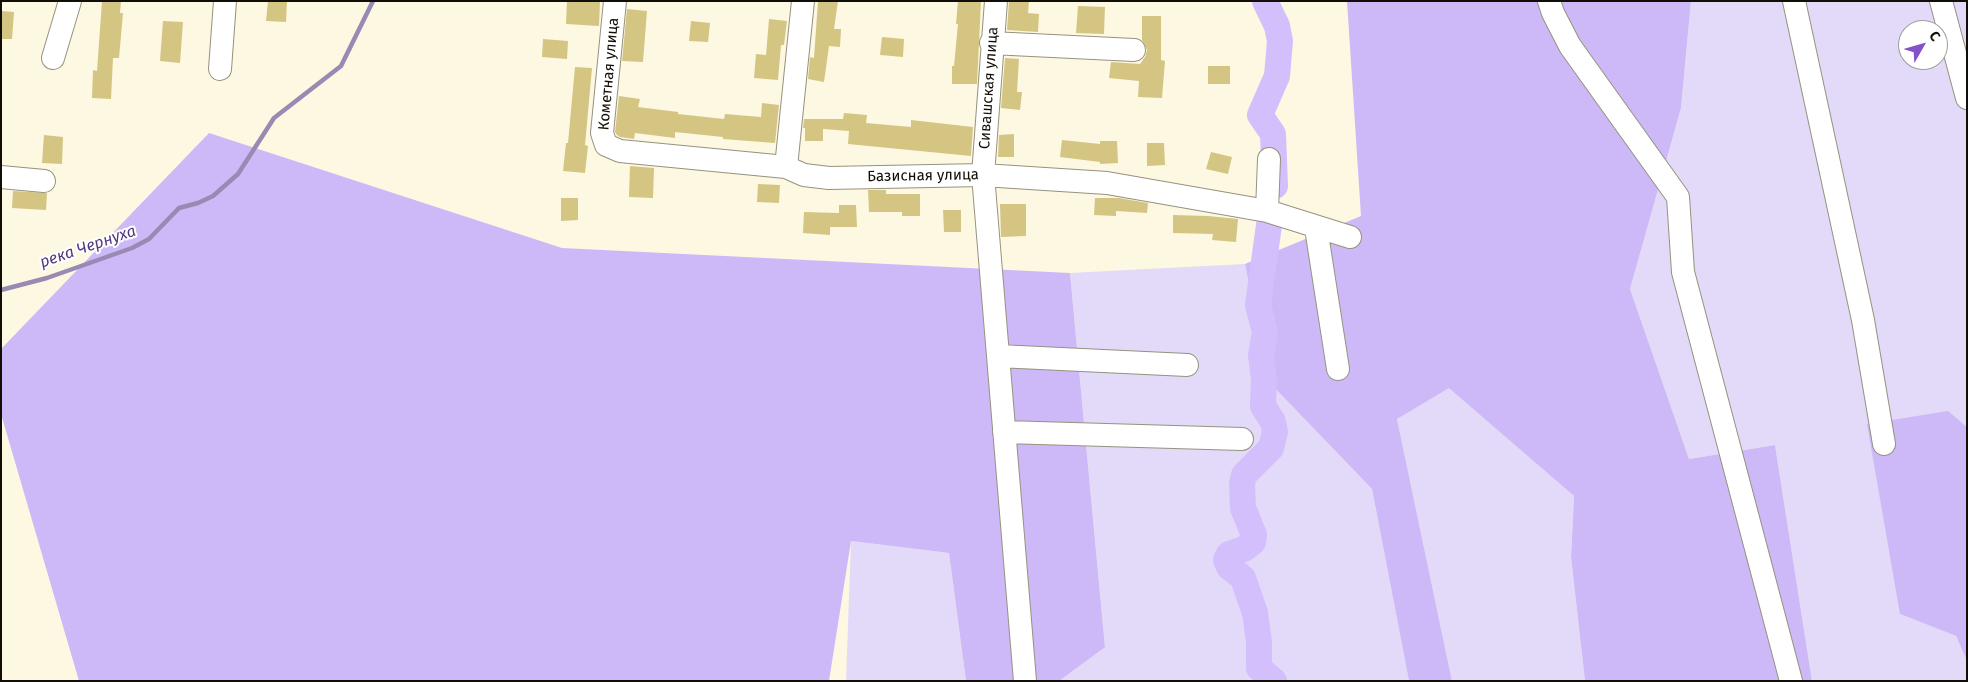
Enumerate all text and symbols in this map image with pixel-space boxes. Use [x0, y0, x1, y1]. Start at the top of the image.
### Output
street label: Кометная улица [595, 17, 623, 131]
north arrow [1898, 20, 1948, 70]
street label: Сивашская улица [976, 26, 1002, 150]
text: С [1925, 28, 1944, 44]
street label: Базисная улица [867, 166, 979, 186]
water label: река Чернуха [38, 222, 138, 272]

